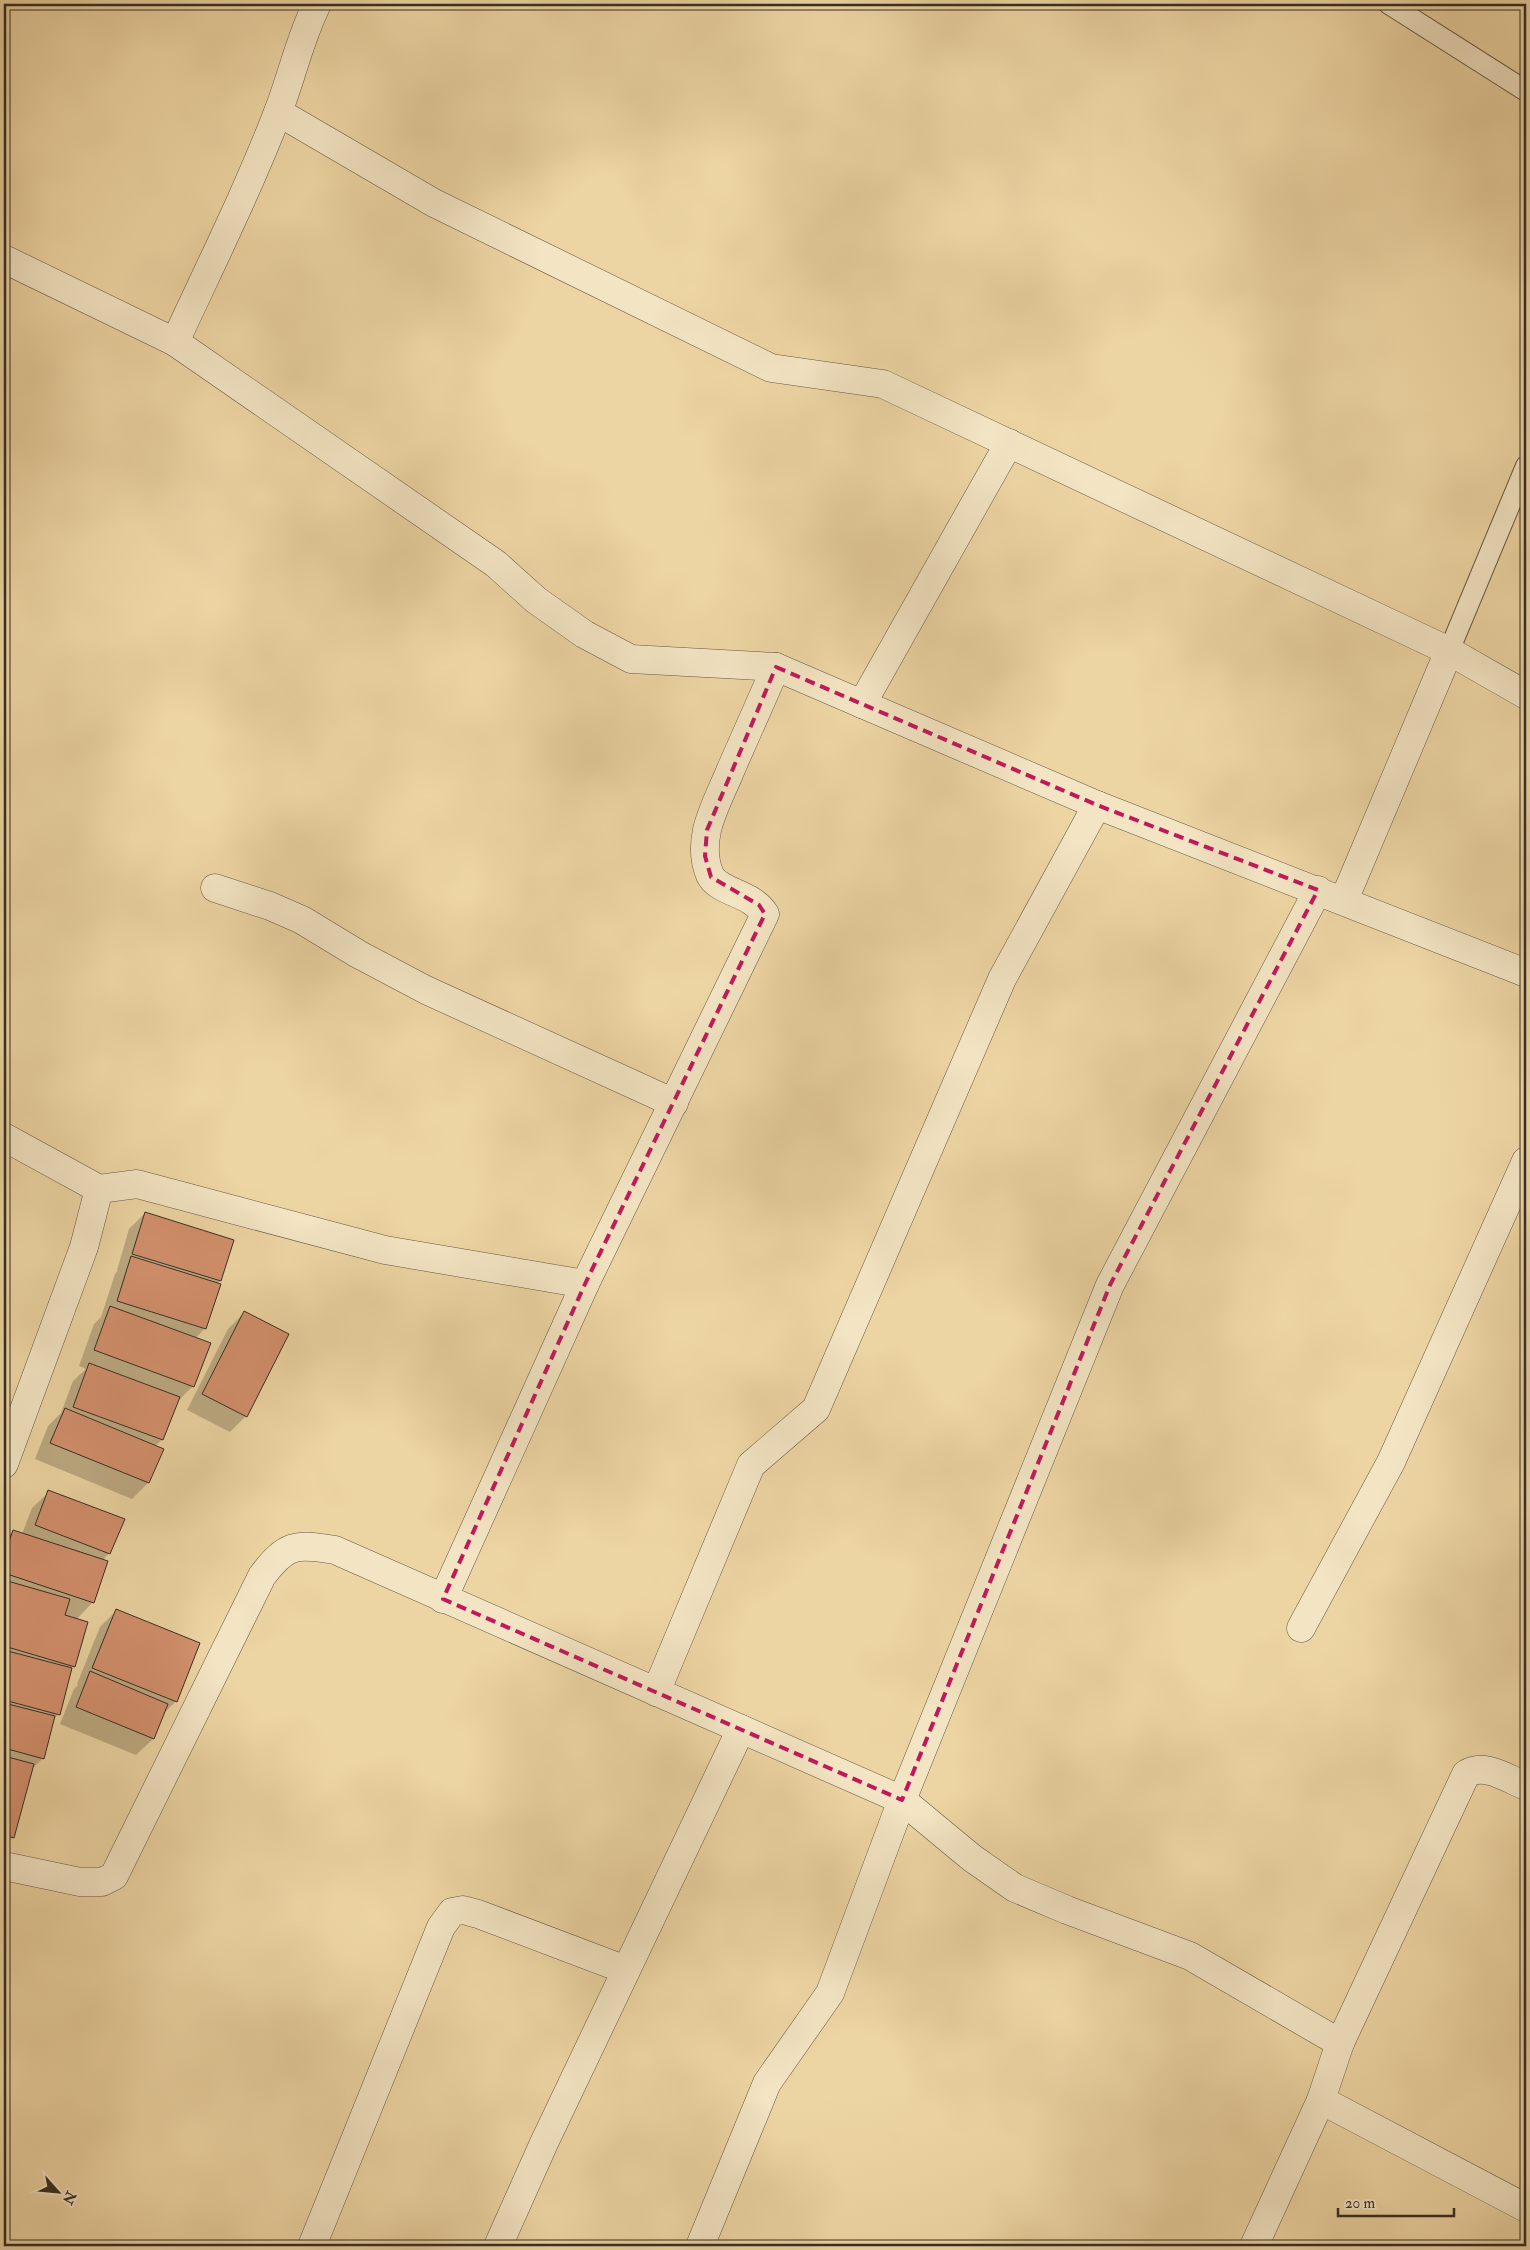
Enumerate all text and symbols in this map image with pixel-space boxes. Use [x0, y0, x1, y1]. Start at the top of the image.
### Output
north arrow [32, 2168, 82, 2218]
scale bar [1338, 2185, 1454, 2217]
text: N [59, 2187, 80, 2208]
text: 20 m [1345, 2194, 1375, 2213]

